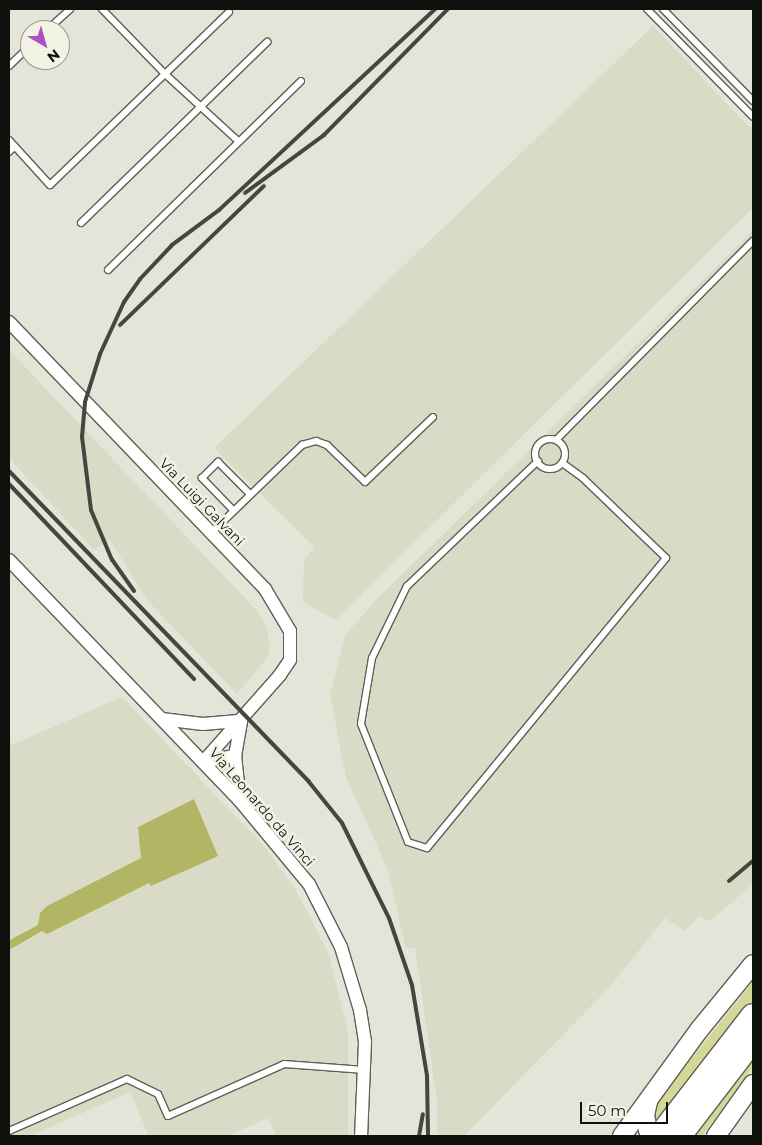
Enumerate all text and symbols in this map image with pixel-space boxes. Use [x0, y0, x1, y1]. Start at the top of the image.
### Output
north arrow [20, 20, 70, 70]
text: N [44, 45, 64, 67]
street label: Via Luigi Galvani [156, 455, 248, 549]
street label: Via Leonardo da Vinci [206, 744, 318, 870]
scale bar [582, 1092, 670, 1124]
text: 50 m [588, 1101, 626, 1120]

